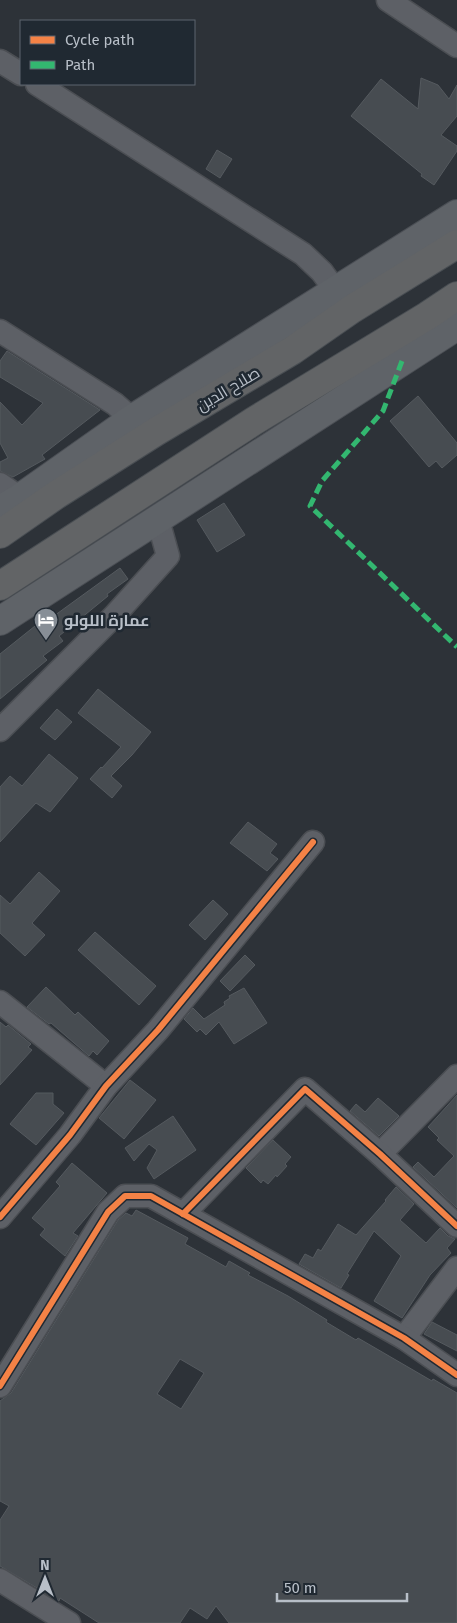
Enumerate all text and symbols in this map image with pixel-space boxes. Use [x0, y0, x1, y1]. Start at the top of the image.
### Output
legend [20, 20, 195, 85]
text: Cycle path [65, 31, 135, 49]
text: Path [65, 56, 95, 74]
street label: صلاح الدين [193, 363, 264, 417]
hotel icon: عمارة اللولو [33, 607, 59, 641]
place label: عمارة اللولو [64, 611, 149, 630]
north arrow [20, 1553, 70, 1603]
text: N [40, 1557, 50, 1574]
scale bar [277, 1570, 407, 1602]
text: 50 m [284, 1579, 317, 1597]

